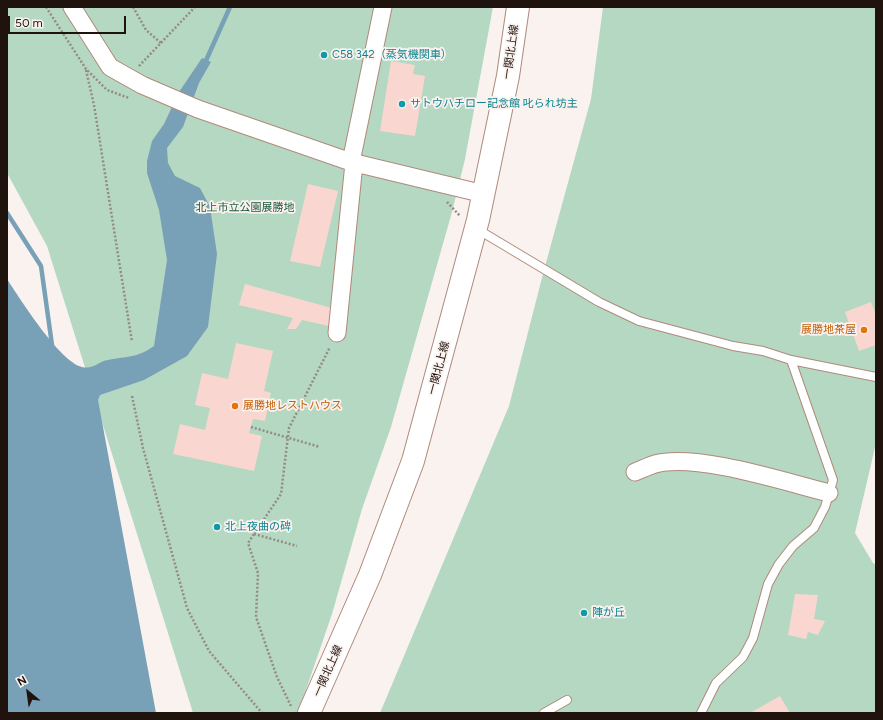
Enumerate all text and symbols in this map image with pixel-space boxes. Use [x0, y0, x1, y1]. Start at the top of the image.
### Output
scale bar [10, 8, 128, 34]
text: 50 m [15, 16, 43, 30]
street label: 一関北上線 [501, 24, 521, 80]
place label: C58 342（蒸気機関車） [332, 48, 452, 62]
marker: C58 342（蒸気機関車） [319, 50, 329, 60]
place label: サトウハチロー記念館 叱られ坊主 [410, 97, 578, 111]
marker: サトウハチロー記念館 叱られ坊主 [397, 99, 407, 109]
park label: 北上市立公園展勝地 [196, 201, 294, 215]
place label: 展勝地茶屋 [801, 323, 856, 337]
marker: 展勝地茶屋 [859, 325, 869, 335]
street label: 一関北上線 [426, 340, 452, 396]
place label: 展勝地レストハウス [243, 399, 342, 413]
marker: 展勝地レストハウス [230, 401, 240, 411]
place label: 北上夜曲の碑 [225, 520, 291, 534]
marker: 北上夜曲の碑 [212, 522, 222, 532]
place label: 陣が丘 [592, 606, 625, 620]
marker: 陣が丘 [579, 608, 589, 618]
street label: 一関北上線 [311, 643, 345, 699]
north arrow [8, 672, 48, 712]
text: N [15, 673, 29, 689]

